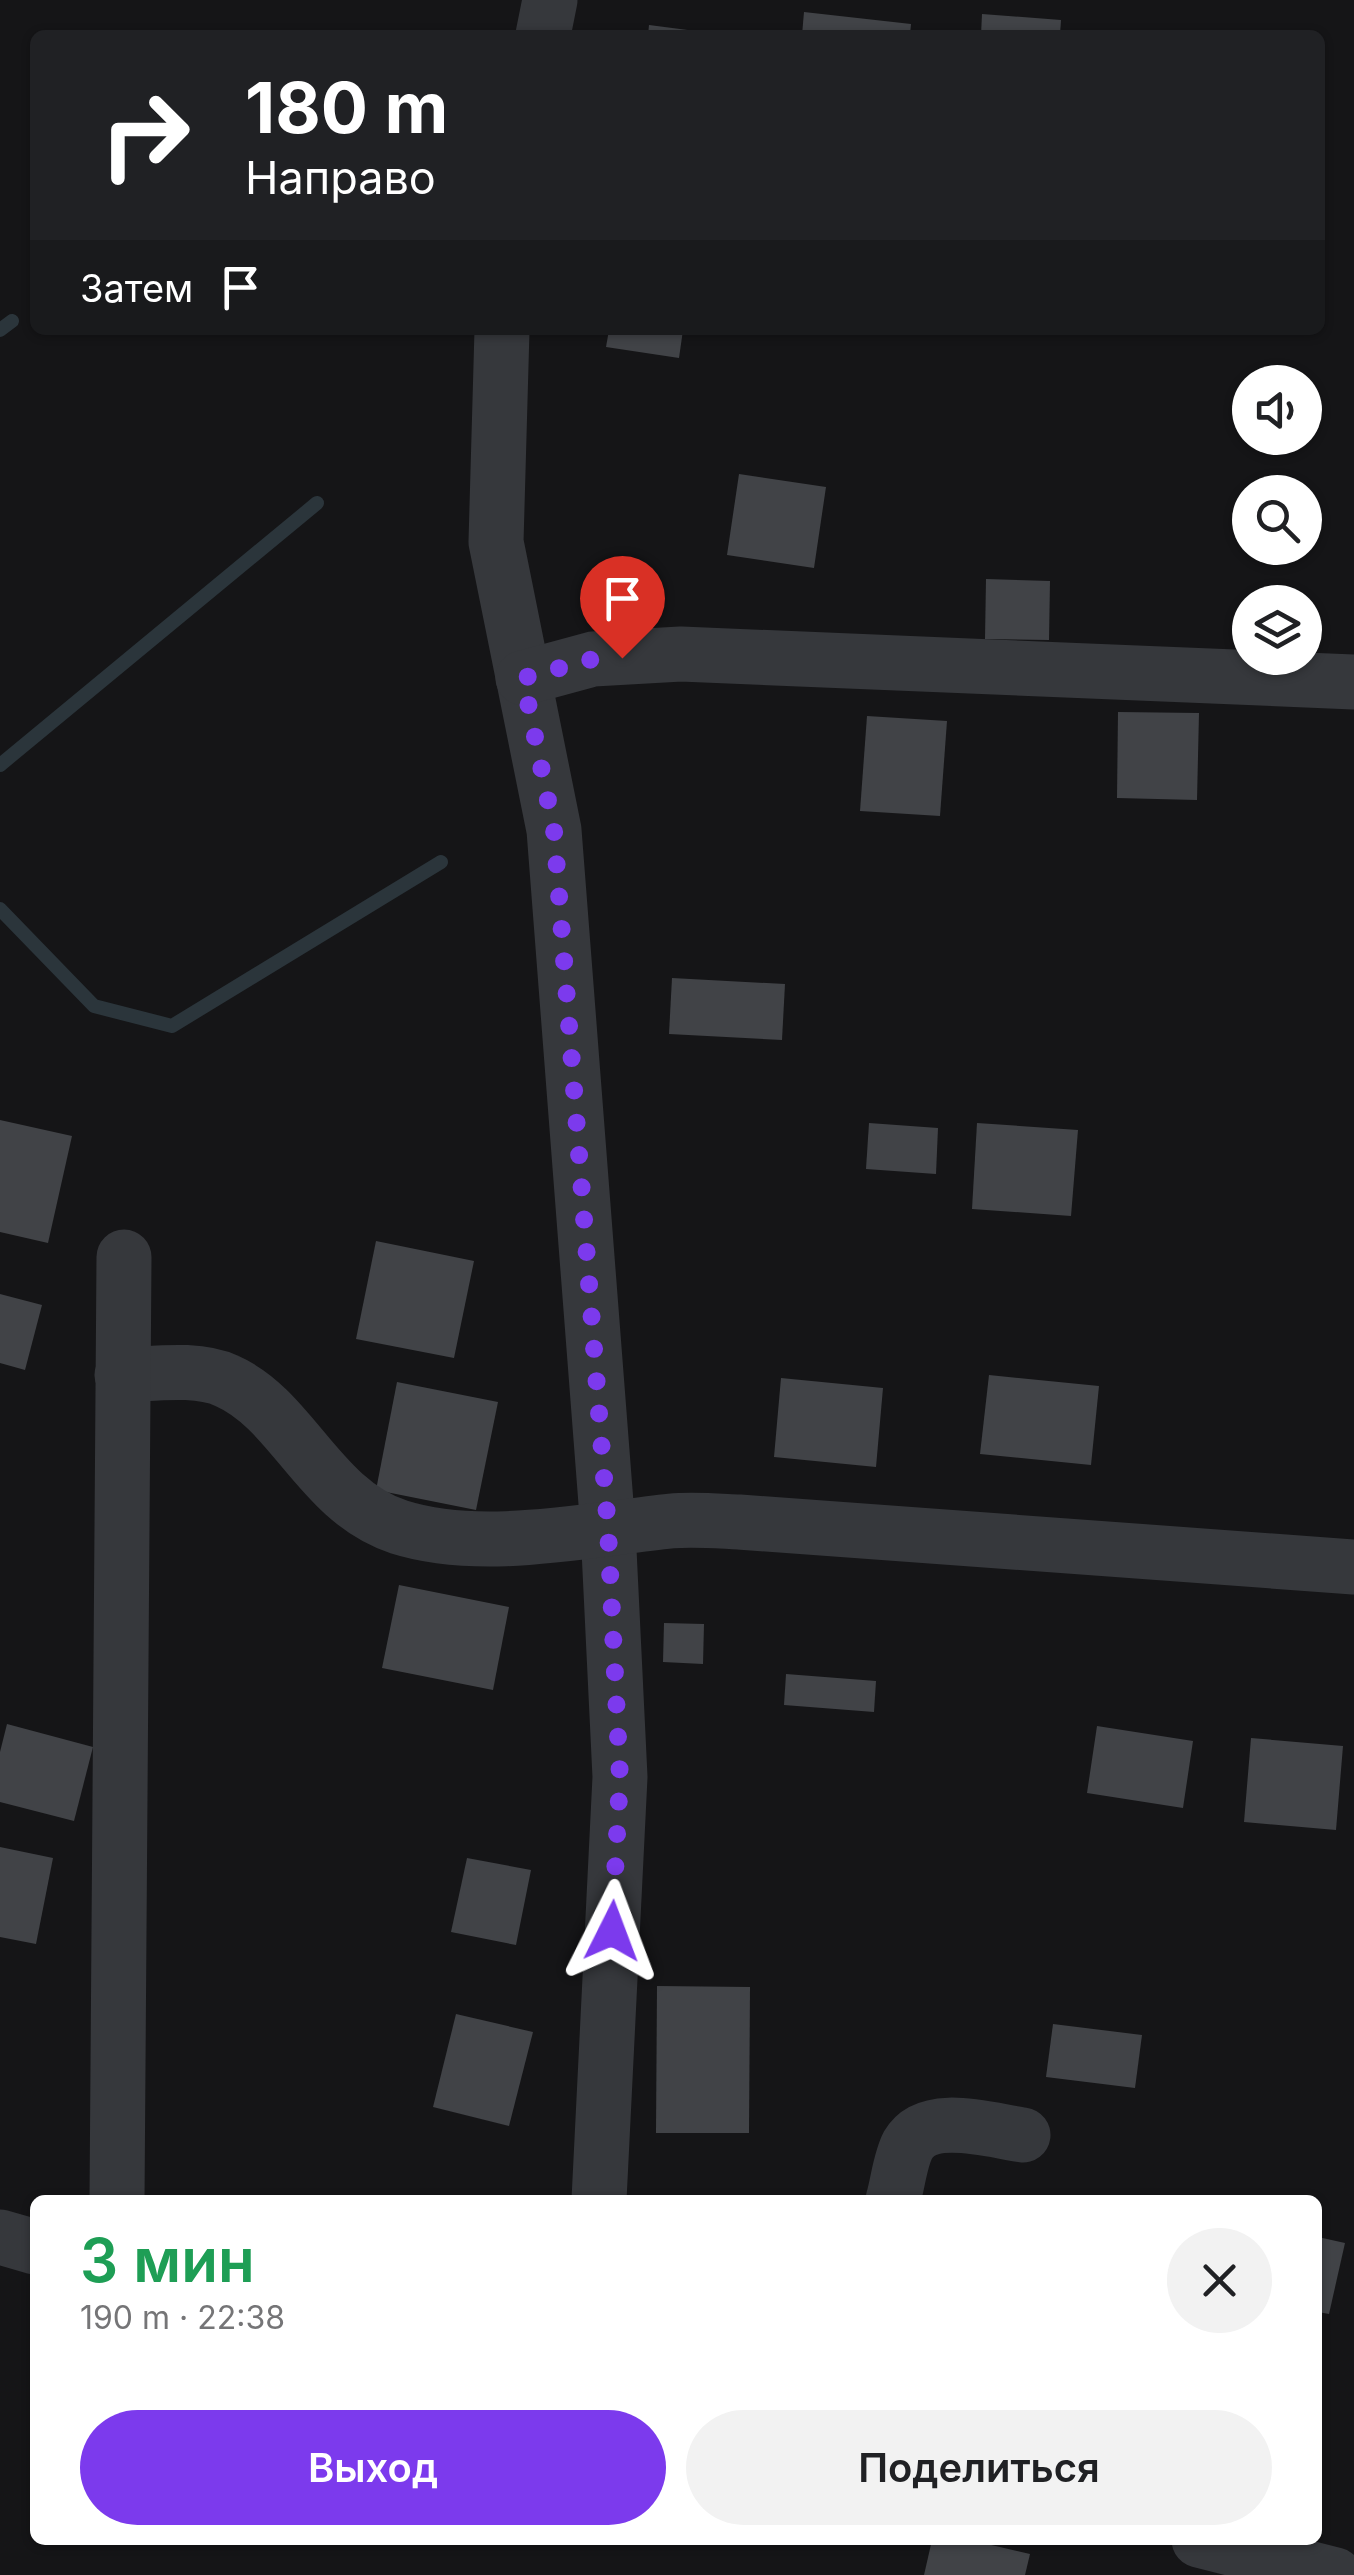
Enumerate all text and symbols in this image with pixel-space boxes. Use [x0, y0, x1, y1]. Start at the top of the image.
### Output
text: 180 m [245, 65, 448, 150]
icon: right [80, 70, 210, 200]
text: Направо [245, 150, 436, 205]
icon: arrive [213, 260, 268, 315]
text: Затем [80, 265, 193, 311]
map controls [1232, 365, 1322, 675]
button: sound [1232, 365, 1322, 455]
button: search [1232, 475, 1322, 565]
pin [580, 556, 665, 659]
icon: arrive [595, 571, 650, 626]
button: layers [1232, 585, 1322, 675]
position arrow [560, 1879, 664, 1983]
text: 3 мин [80, 2224, 255, 2296]
button: close [1167, 2228, 1272, 2333]
text: 190 m · 22:38 [80, 2298, 285, 2337]
button: Выход [80, 2410, 666, 2525]
button: Поделиться [686, 2410, 1272, 2525]

